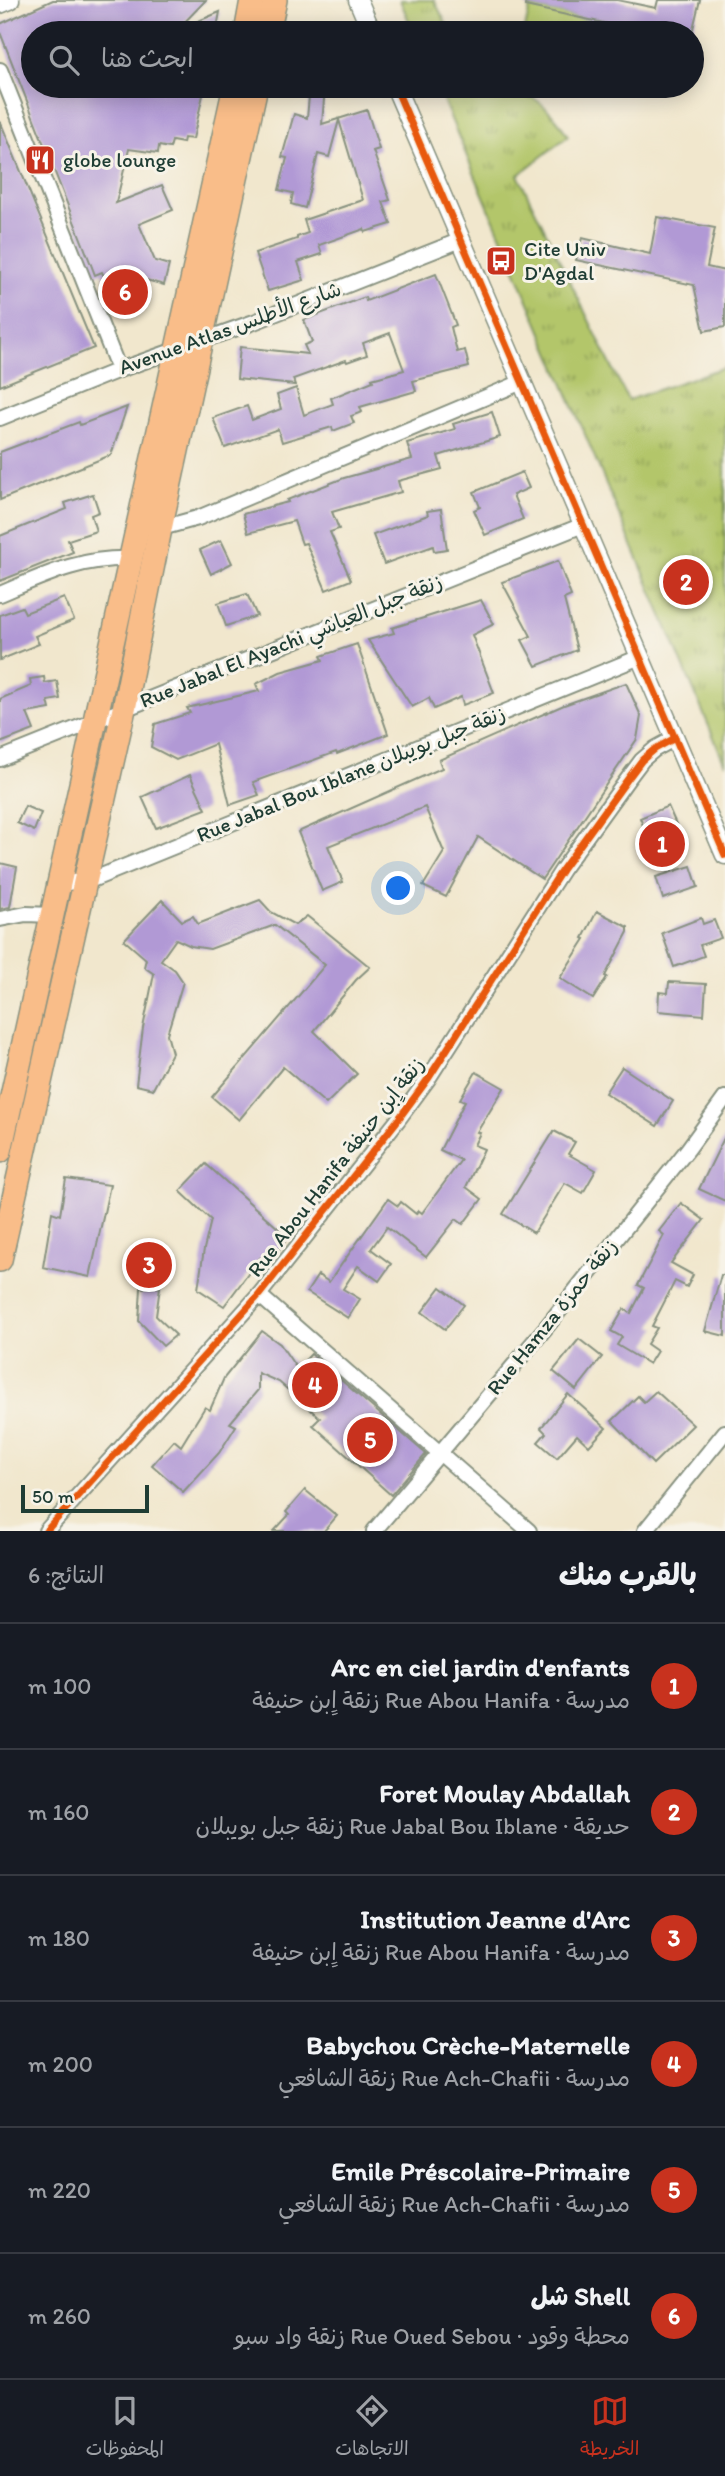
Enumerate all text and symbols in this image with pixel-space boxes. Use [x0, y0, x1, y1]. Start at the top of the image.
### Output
search box [21, 21, 704, 98]
icon: search [45, 41, 83, 79]
text: ابحث هنا [101, 42, 194, 74]
restaurant icon: globe lounge [23, 143, 57, 177]
place label: globe lounge [63, 147, 176, 172]
place label: Cite Univ D'Agdal [524, 236, 606, 285]
bus stop icon: Cite Univ D'Agdal [484, 244, 518, 278]
pin: 6 [102, 266, 148, 318]
street label: Avenue Atlas شارع الأطلس [115, 275, 346, 382]
pin: 2 [663, 556, 709, 608]
street label: Rue Jabal El Ayachi زنقة جبل العياشي [136, 568, 448, 719]
street label: Rue Jabal Bou Iblane زنقة جبل بويبلان [193, 700, 509, 848]
pin: 1 [639, 818, 685, 870]
your location [381, 871, 415, 905]
street label: Rue Abou Hanifa زنقة اٍبن حنيفة [242, 1052, 431, 1283]
street label: Rue Hamza زنقة حمزة [481, 1234, 622, 1400]
pin: 3 [126, 1239, 172, 1291]
pin: 4 [292, 1359, 338, 1411]
pin: 5 [347, 1414, 393, 1466]
scale bar [21, 1482, 149, 1514]
text: 50 m [32, 1485, 74, 1508]
text: بالقرب منك [559, 1556, 697, 1593]
text: النتائج: 6 [28, 1561, 104, 1589]
text: Arc en ciel jardin d'enfants [331, 1651, 630, 1683]
text: 100 m [28, 1672, 92, 1700]
text: 1 [669, 1672, 679, 1700]
text: مدرسة · Rue Abou Hanifa زنقة اٍبن حنيفة [252, 1686, 630, 1714]
text: Foret Moulay Abdallah [379, 1777, 630, 1809]
text: 160 m [28, 1798, 90, 1826]
text: 2 [668, 1798, 680, 1826]
text: حديقة · Rue Jabal Bou Iblane زنقة جبل بويبلان [195, 1812, 630, 1840]
text: Institution Jeanne d'Arc [360, 1903, 630, 1935]
text: 180 m [28, 1924, 90, 1952]
text: 3 [668, 1924, 680, 1952]
text: مدرسة · Rue Abou Hanifa زنقة اٍبن حنيفة [252, 1938, 630, 1966]
text: Babychou Crèche-Maternelle [306, 2029, 630, 2061]
text: 200 m [28, 2050, 93, 2078]
text: 4 [667, 2050, 681, 2078]
text: مدرسة · Rue Ach-Chafii زنقة الشافعي [278, 2064, 630, 2092]
text: Emile Préscolaire-Primaire [331, 2155, 630, 2187]
text: 220 m [28, 2176, 91, 2204]
text: 5 [668, 2176, 680, 2204]
text: مدرسة · Rue Ach-Chafii زنقة الشافعي [278, 2190, 630, 2218]
text: Shell شل [530, 2280, 630, 2312]
text: 260 m [28, 2302, 91, 2330]
text: 6 [668, 2302, 680, 2330]
text: محطة وقود · Rue Oued Sebou زنقة واد سبو [235, 2322, 630, 2350]
tab: المحفوظات [86, 2392, 164, 2465]
tab: الاتجاهات [335, 2392, 409, 2465]
tab: الخريطة [580, 2392, 639, 2465]

